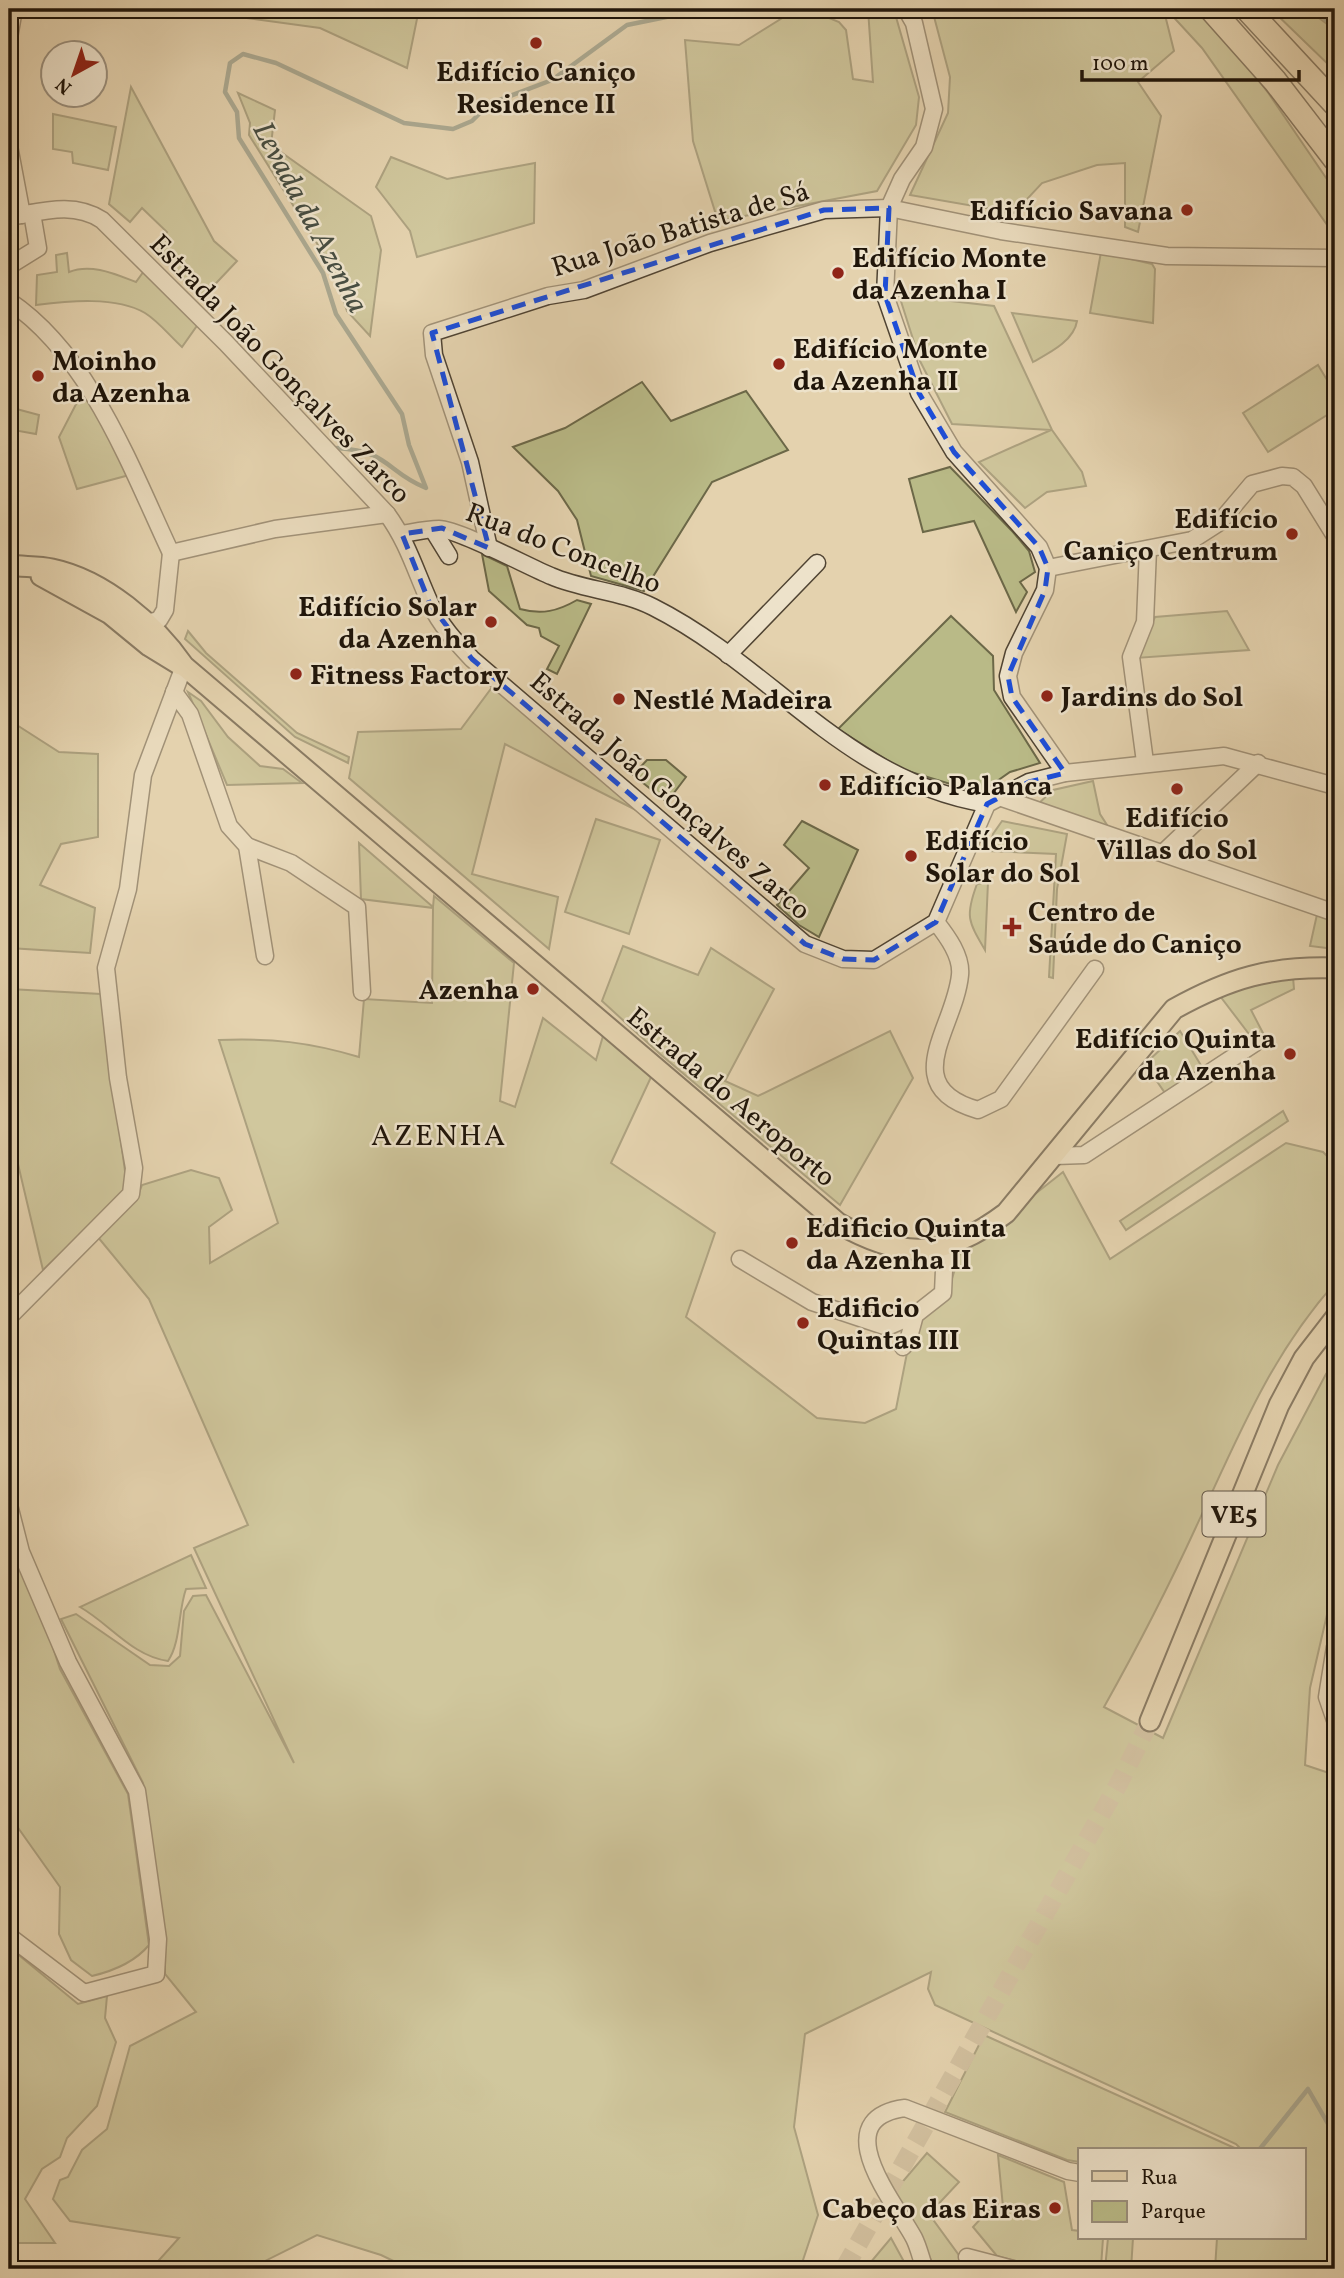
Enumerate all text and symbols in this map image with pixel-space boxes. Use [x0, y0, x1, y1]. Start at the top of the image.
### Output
marker: Edifício Caniço Residence II [528, 35, 544, 51]
north arrow [38, 38, 108, 108]
scale bar [1082, 38, 1298, 82]
text: 100 m [1092, 50, 1149, 79]
place label: Edifício Caniço Residence II [436, 54, 636, 125]
text: N [51, 71, 78, 100]
water label: Levada da Azenha [241, 115, 377, 321]
street label: Rua João Batista de Sá [547, 173, 814, 288]
place label: Edifício Savana [969, 193, 1173, 232]
marker: Edifício Savana [1179, 202, 1195, 218]
street label: Estrada João Gonçalves Zarco [140, 226, 419, 513]
place label: Edifício Monte da Azenha I [852, 240, 1047, 311]
marker: Edifício Monte da Azenha I [830, 265, 846, 281]
place label: Edifício Monte da Azenha II [793, 331, 988, 402]
place label: Moinho da Azenha [52, 343, 190, 414]
marker: Edifício Monte da Azenha II [771, 356, 787, 372]
marker: Moinho da Azenha [30, 368, 46, 384]
street label: Rua do Concelho [460, 494, 666, 605]
place label: Edifício Caniço Centrum [1064, 501, 1278, 572]
marker: Edifício Caniço Centrum [1284, 526, 1300, 542]
place label: Edifício Solar da Azenha [298, 589, 477, 660]
marker: Edifício Solar da Azenha [483, 614, 499, 630]
place label: Fitness Factory [310, 657, 509, 696]
street label: Estrada João Gonçalves Zarco [520, 664, 818, 930]
marker: Fitness Factory [288, 666, 304, 682]
place label: Jardins do Sol [1060, 679, 1243, 718]
place label: Nestlé Madeira [633, 682, 832, 721]
marker: Jardins do Sol [1039, 688, 1055, 704]
marker: Nestlé Madeira [611, 691, 627, 707]
place label: Edifício Palanca [839, 768, 1053, 807]
marker: Edifício Palanca [817, 777, 833, 793]
marker: Edifício Villas do Sol [1169, 781, 1185, 797]
place label: Edifício Villas do Sol [1097, 800, 1257, 871]
place label: Edifício Solar do Sol [925, 823, 1080, 894]
marker: Edifício Solar do Sol [903, 848, 919, 864]
place label: Centro de Saúde do Caniço [1028, 894, 1242, 965]
marker: Centro de Saúde do Caniço [1002, 917, 1022, 937]
place label: Azenha [419, 972, 519, 1011]
marker: Azenha [525, 981, 541, 997]
street label: Estrada do Aeroporto [617, 999, 843, 1197]
place label: Edifício Quinta da Azenha [1075, 1021, 1276, 1092]
marker: Edifício Quinta da Azenha [1282, 1046, 1298, 1062]
district label: AZENHA [371, 1116, 507, 1158]
place label: Edificio Quinta da Azenha II [806, 1210, 1006, 1281]
marker: Edificio Quinta da Azenha II [784, 1235, 800, 1251]
place label: Edificio Quintas III [817, 1290, 960, 1361]
marker: Edificio Quintas III [795, 1315, 811, 1331]
road number: VE5 [1202, 1492, 1266, 1536]
legend [1078, 2148, 1306, 2240]
text: Rua [1141, 2164, 1178, 2193]
place label: Cabeço das Eiras [822, 2191, 1041, 2230]
text: Parque [1141, 2198, 1206, 2227]
marker: Cabeço das Eiras [1047, 2200, 1063, 2216]

